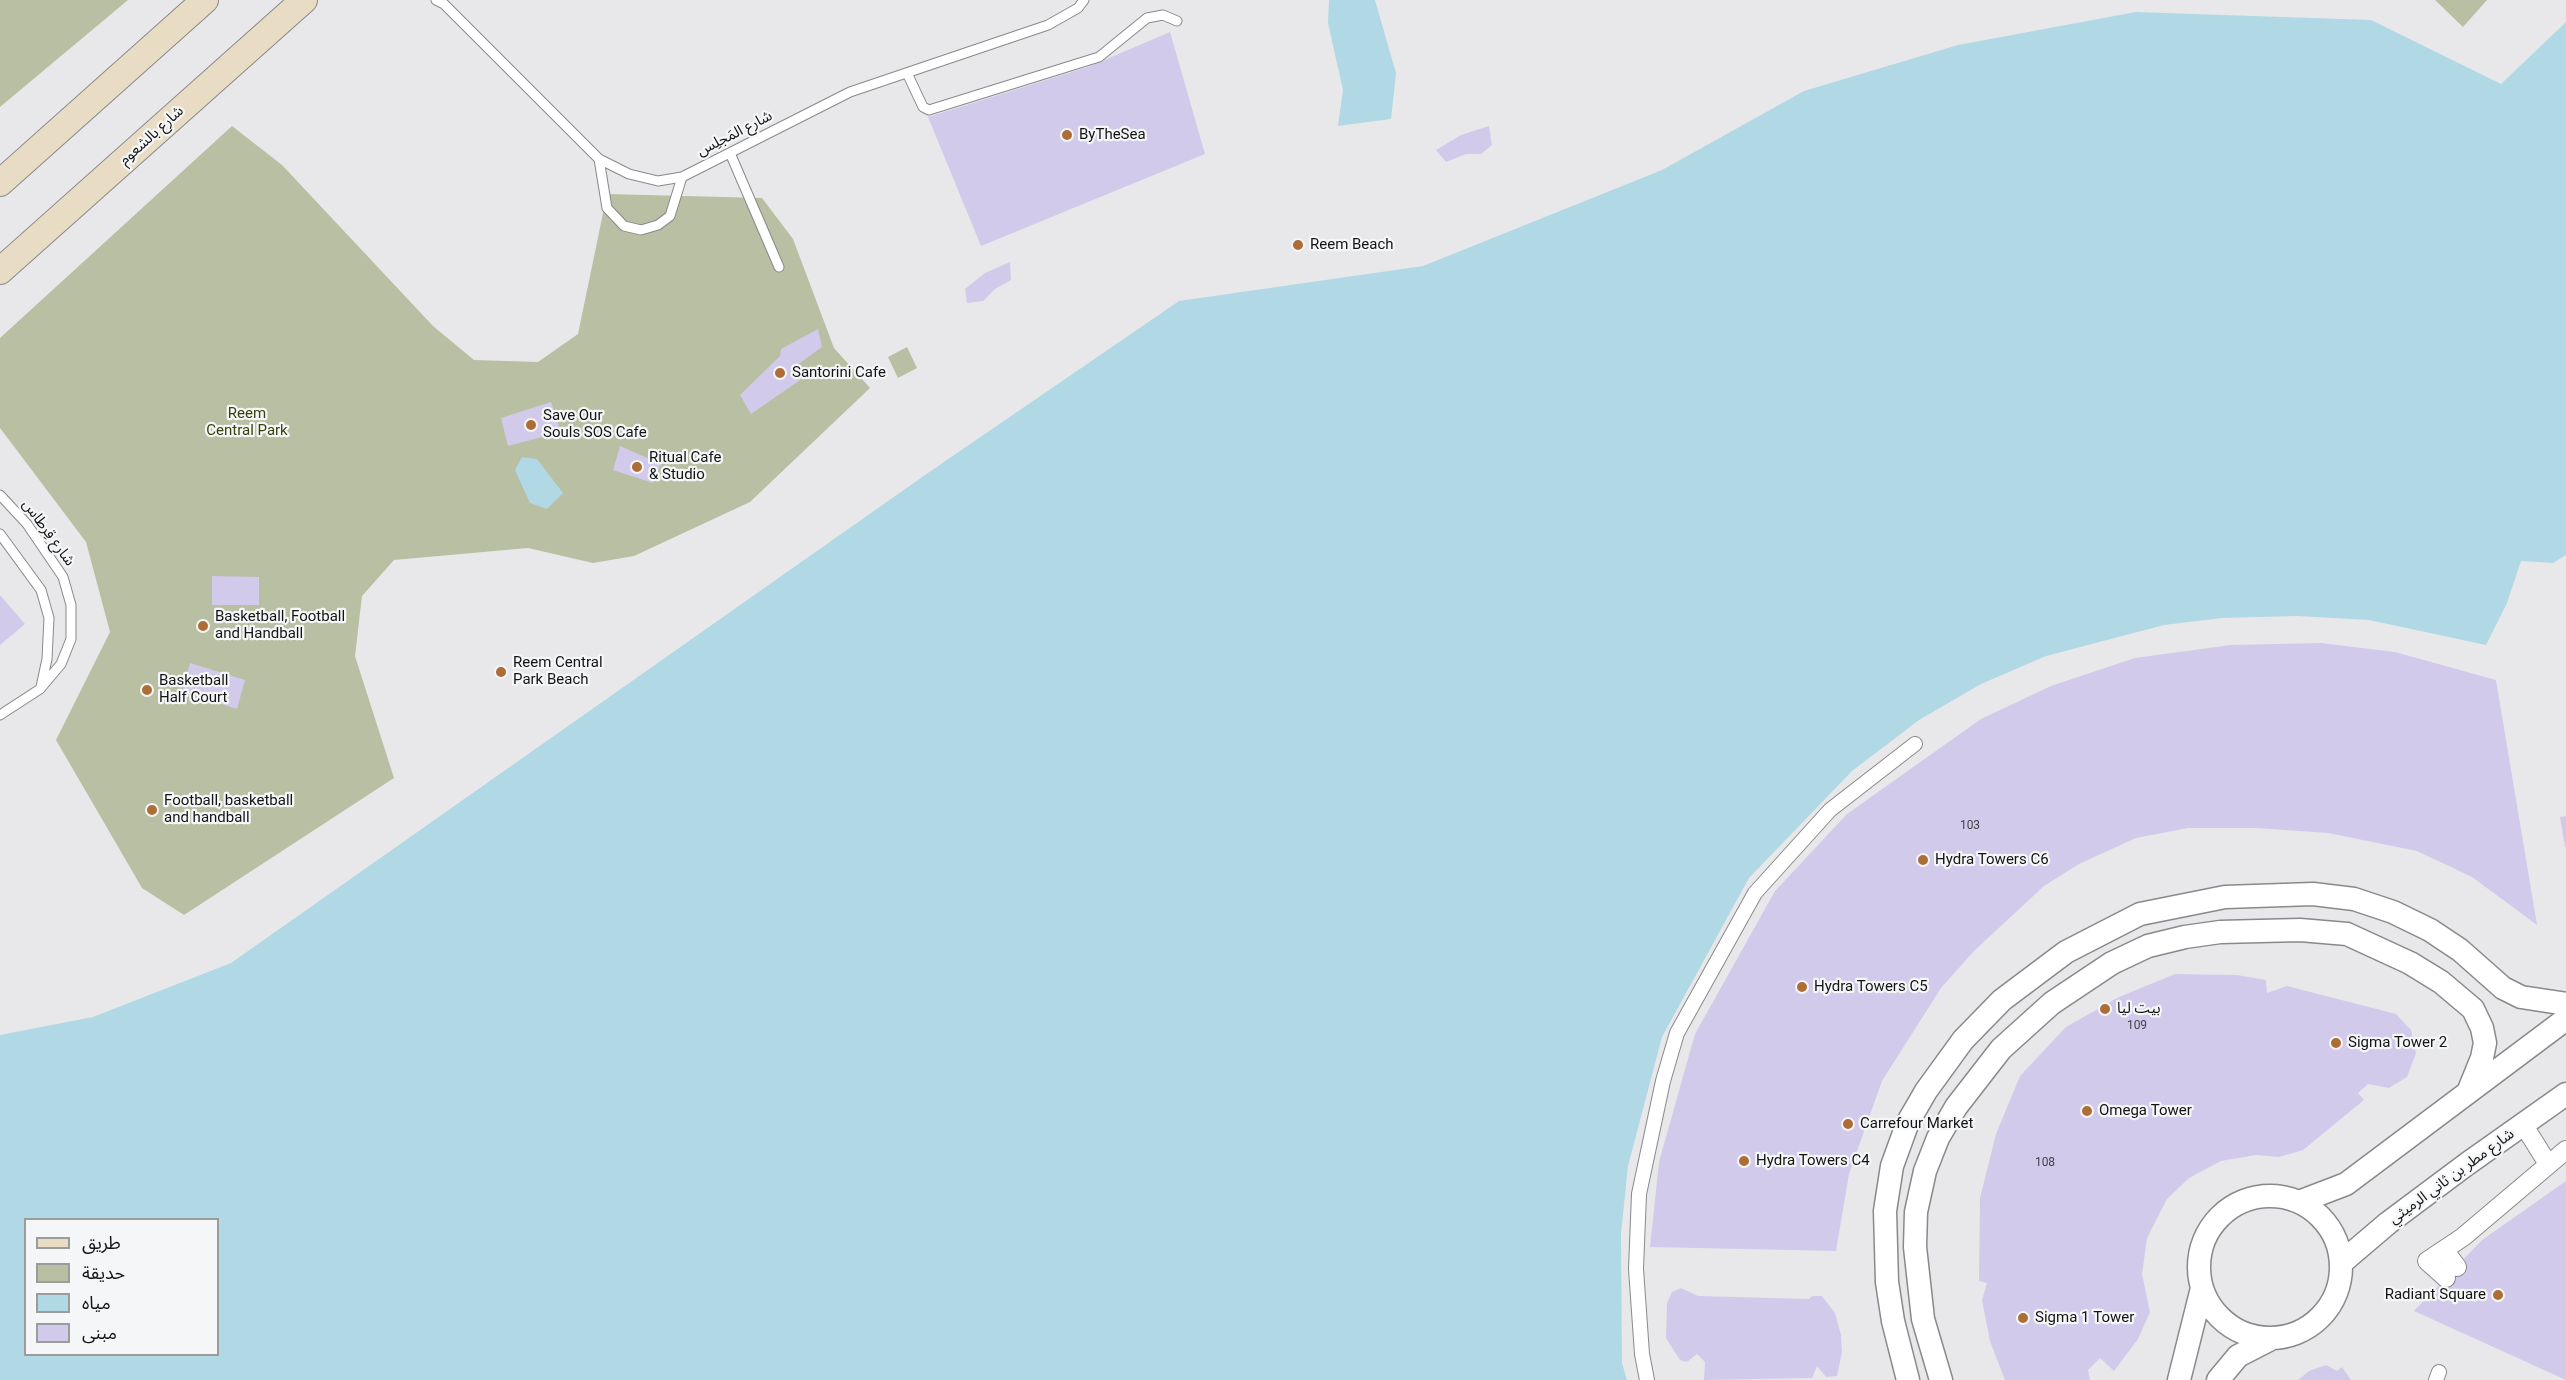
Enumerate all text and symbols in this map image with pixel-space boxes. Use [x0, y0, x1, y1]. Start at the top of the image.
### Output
street label: شارع بالشعوم [116, 102, 188, 170]
street label: شارع المَجلِس [694, 107, 776, 161]
place label: ByTheSea [1079, 126, 1146, 144]
marker: ByTheSea [1060, 128, 1074, 142]
place label: Reem Beach [1310, 236, 1394, 254]
marker: Reem Beach [1291, 238, 1305, 252]
place label: Santorini Cafe [792, 364, 886, 382]
marker: Santorini Cafe [773, 366, 787, 380]
park label: Reem Central Park [206, 405, 288, 440]
place label: Save Our Souls SOS Cafe [543, 407, 647, 442]
marker: Save Our Souls SOS Cafe [524, 418, 538, 432]
place label: Ritual Cafe & Studio [649, 449, 722, 484]
marker: Ritual Cafe & Studio [630, 460, 644, 474]
street label: شارع قِرطاس [18, 496, 78, 570]
place label: Basketball, Football and Handball [215, 608, 345, 643]
marker: Basketball, Football and Handball [196, 619, 210, 633]
place label: Reem Central Park Beach [513, 654, 603, 689]
marker: Reem Central Park Beach [494, 665, 508, 679]
place label: Basketball Half Court [159, 672, 228, 707]
marker: Basketball Half Court [140, 683, 154, 697]
place label: Football, basketball and handball [164, 792, 293, 827]
marker: Football, basketball and handball [145, 803, 159, 817]
house number: 103 [1960, 819, 1980, 833]
place label: Hydra Towers C6 [1935, 851, 2049, 869]
marker: Hydra Towers C6 [1916, 853, 1930, 867]
place label: Hydra Towers C5 [1814, 978, 1928, 996]
marker: Hydra Towers C5 [1795, 980, 1809, 994]
place label: بيت ليا [2117, 1000, 2161, 1018]
marker: بيت ليا [2098, 1002, 2112, 1016]
house number: 109 [2127, 1019, 2147, 1033]
place label: Sigma Tower 2 [2348, 1034, 2447, 1052]
marker: Sigma Tower 2 [2329, 1036, 2343, 1050]
place label: Omega Tower [2099, 1102, 2192, 1120]
marker: Omega Tower [2080, 1104, 2094, 1118]
place label: Carrefour Market [1860, 1115, 1973, 1133]
marker: Carrefour Market [1841, 1117, 1855, 1131]
street label: شارع مطر بن ثاني الرميثي [2386, 1126, 2518, 1228]
place label: Hydra Towers C4 [1756, 1152, 1870, 1170]
marker: Hydra Towers C4 [1737, 1154, 1751, 1168]
house number: 108 [2035, 1156, 2055, 1170]
legend [24, 1218, 219, 1356]
text: طريق [82, 1232, 121, 1253]
text: حديقة [82, 1262, 125, 1283]
place label: Radiant Square [2385, 1286, 2486, 1304]
marker: Radiant Square [2491, 1288, 2505, 1302]
text: مياه [82, 1292, 111, 1313]
place label: Sigma 1 Tower [2035, 1309, 2134, 1327]
marker: Sigma 1 Tower [2016, 1311, 2030, 1325]
text: مبنى [82, 1322, 117, 1343]

